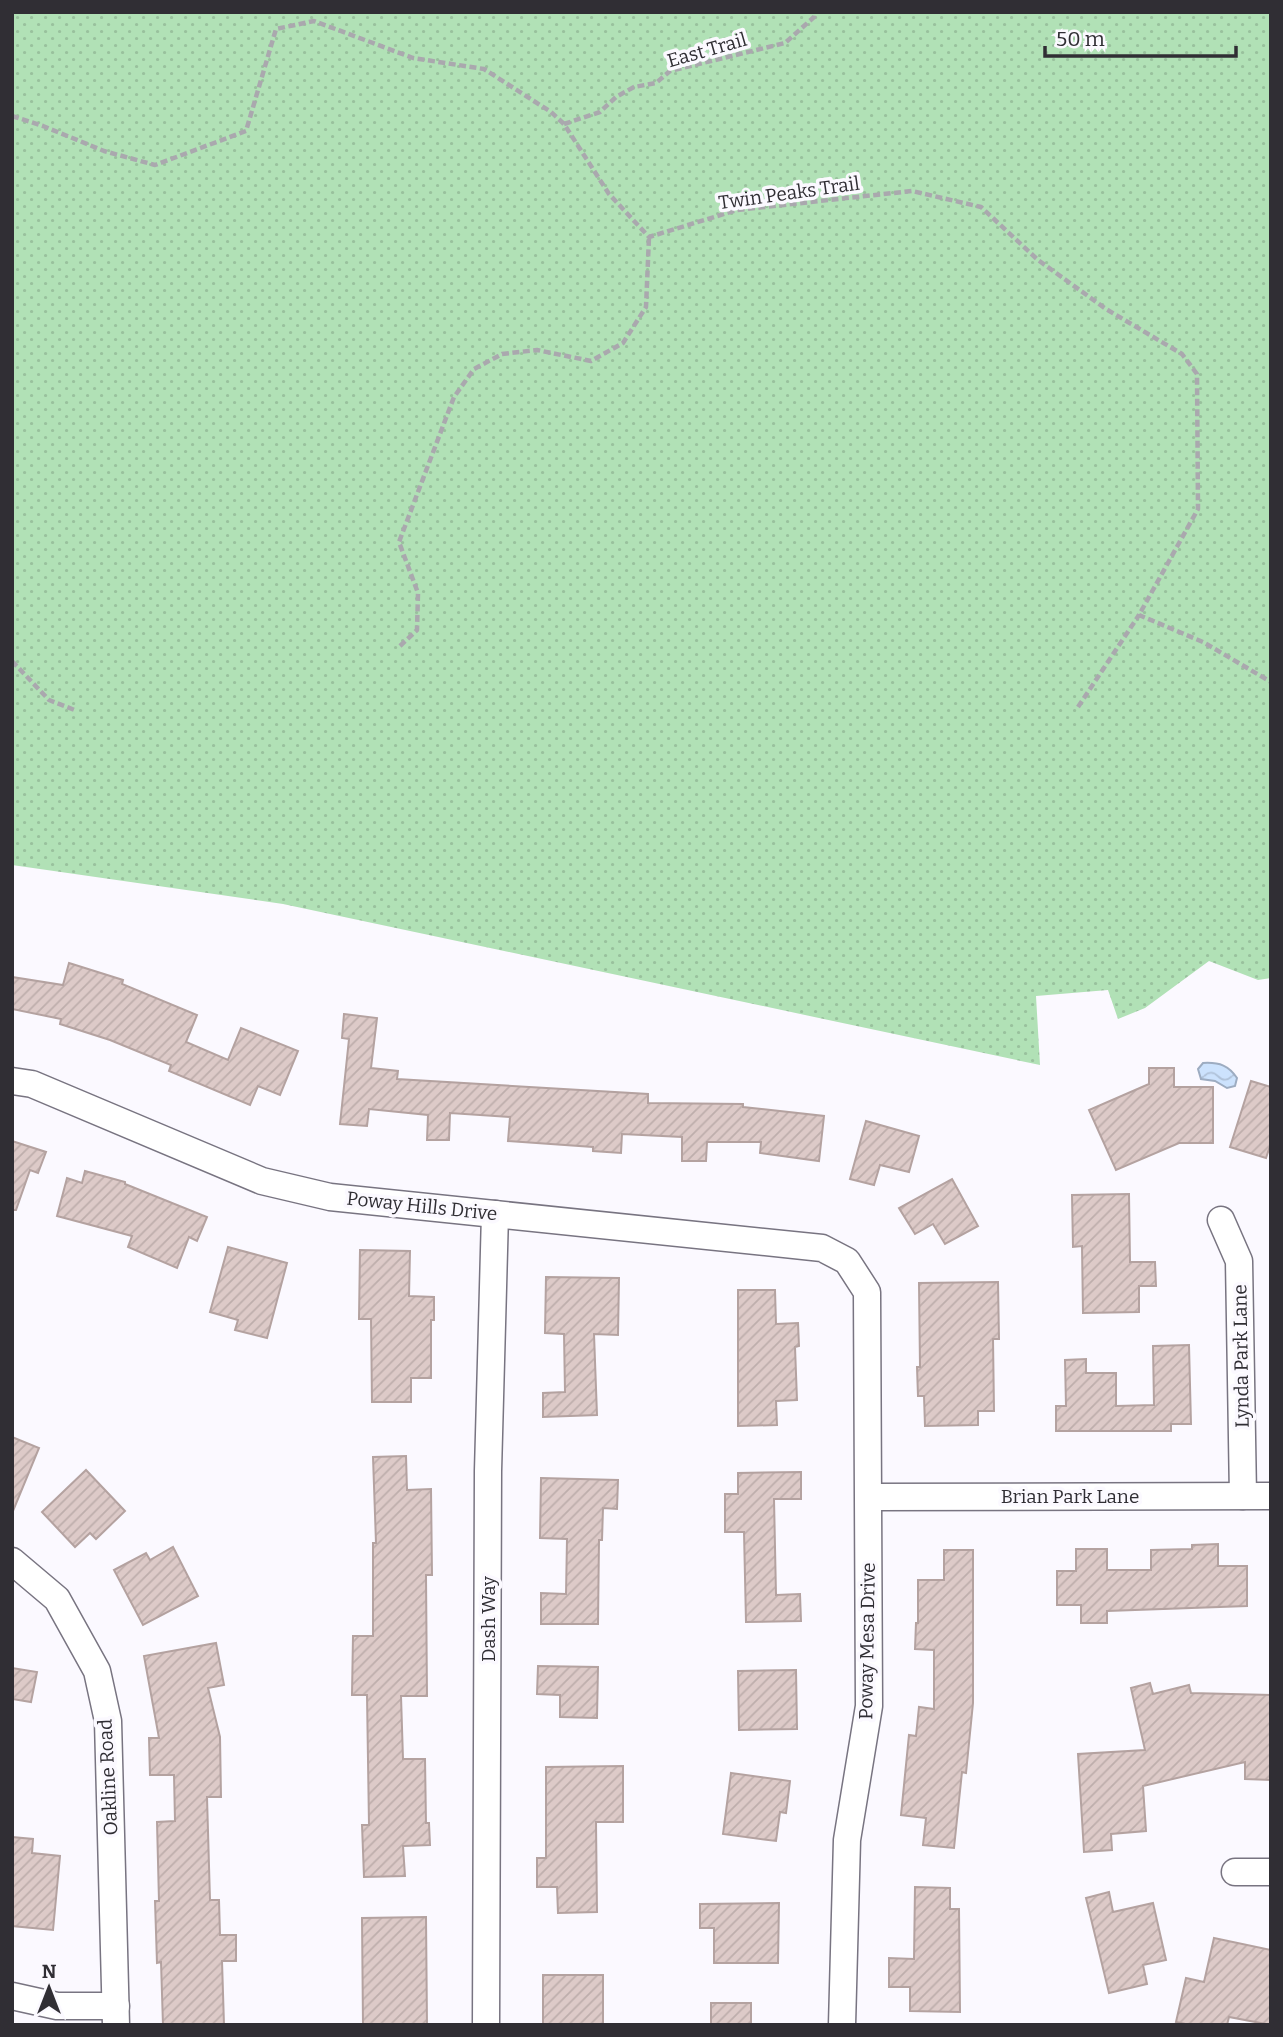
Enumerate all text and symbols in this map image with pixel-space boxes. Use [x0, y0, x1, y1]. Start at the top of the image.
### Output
scale bar [1045, 14, 1236, 58]
text: 50 m [1056, 26, 1105, 52]
street label: East Trail [665, 28, 749, 72]
street label: Twin Peaks Trail [717, 172, 861, 214]
street label: Poway Hills Drive [345, 1187, 499, 1225]
street label: Lynda Park Lane [1228, 1284, 1254, 1428]
street label: Brian Park Lane [1001, 1485, 1139, 1508]
street label: Poway Mesa Drive [854, 1562, 880, 1720]
street label: Dash Way [477, 1575, 500, 1662]
street label: Oakline Road [93, 1718, 123, 1836]
north arrow [14, 1953, 84, 2023]
text: N [42, 1960, 57, 1983]

